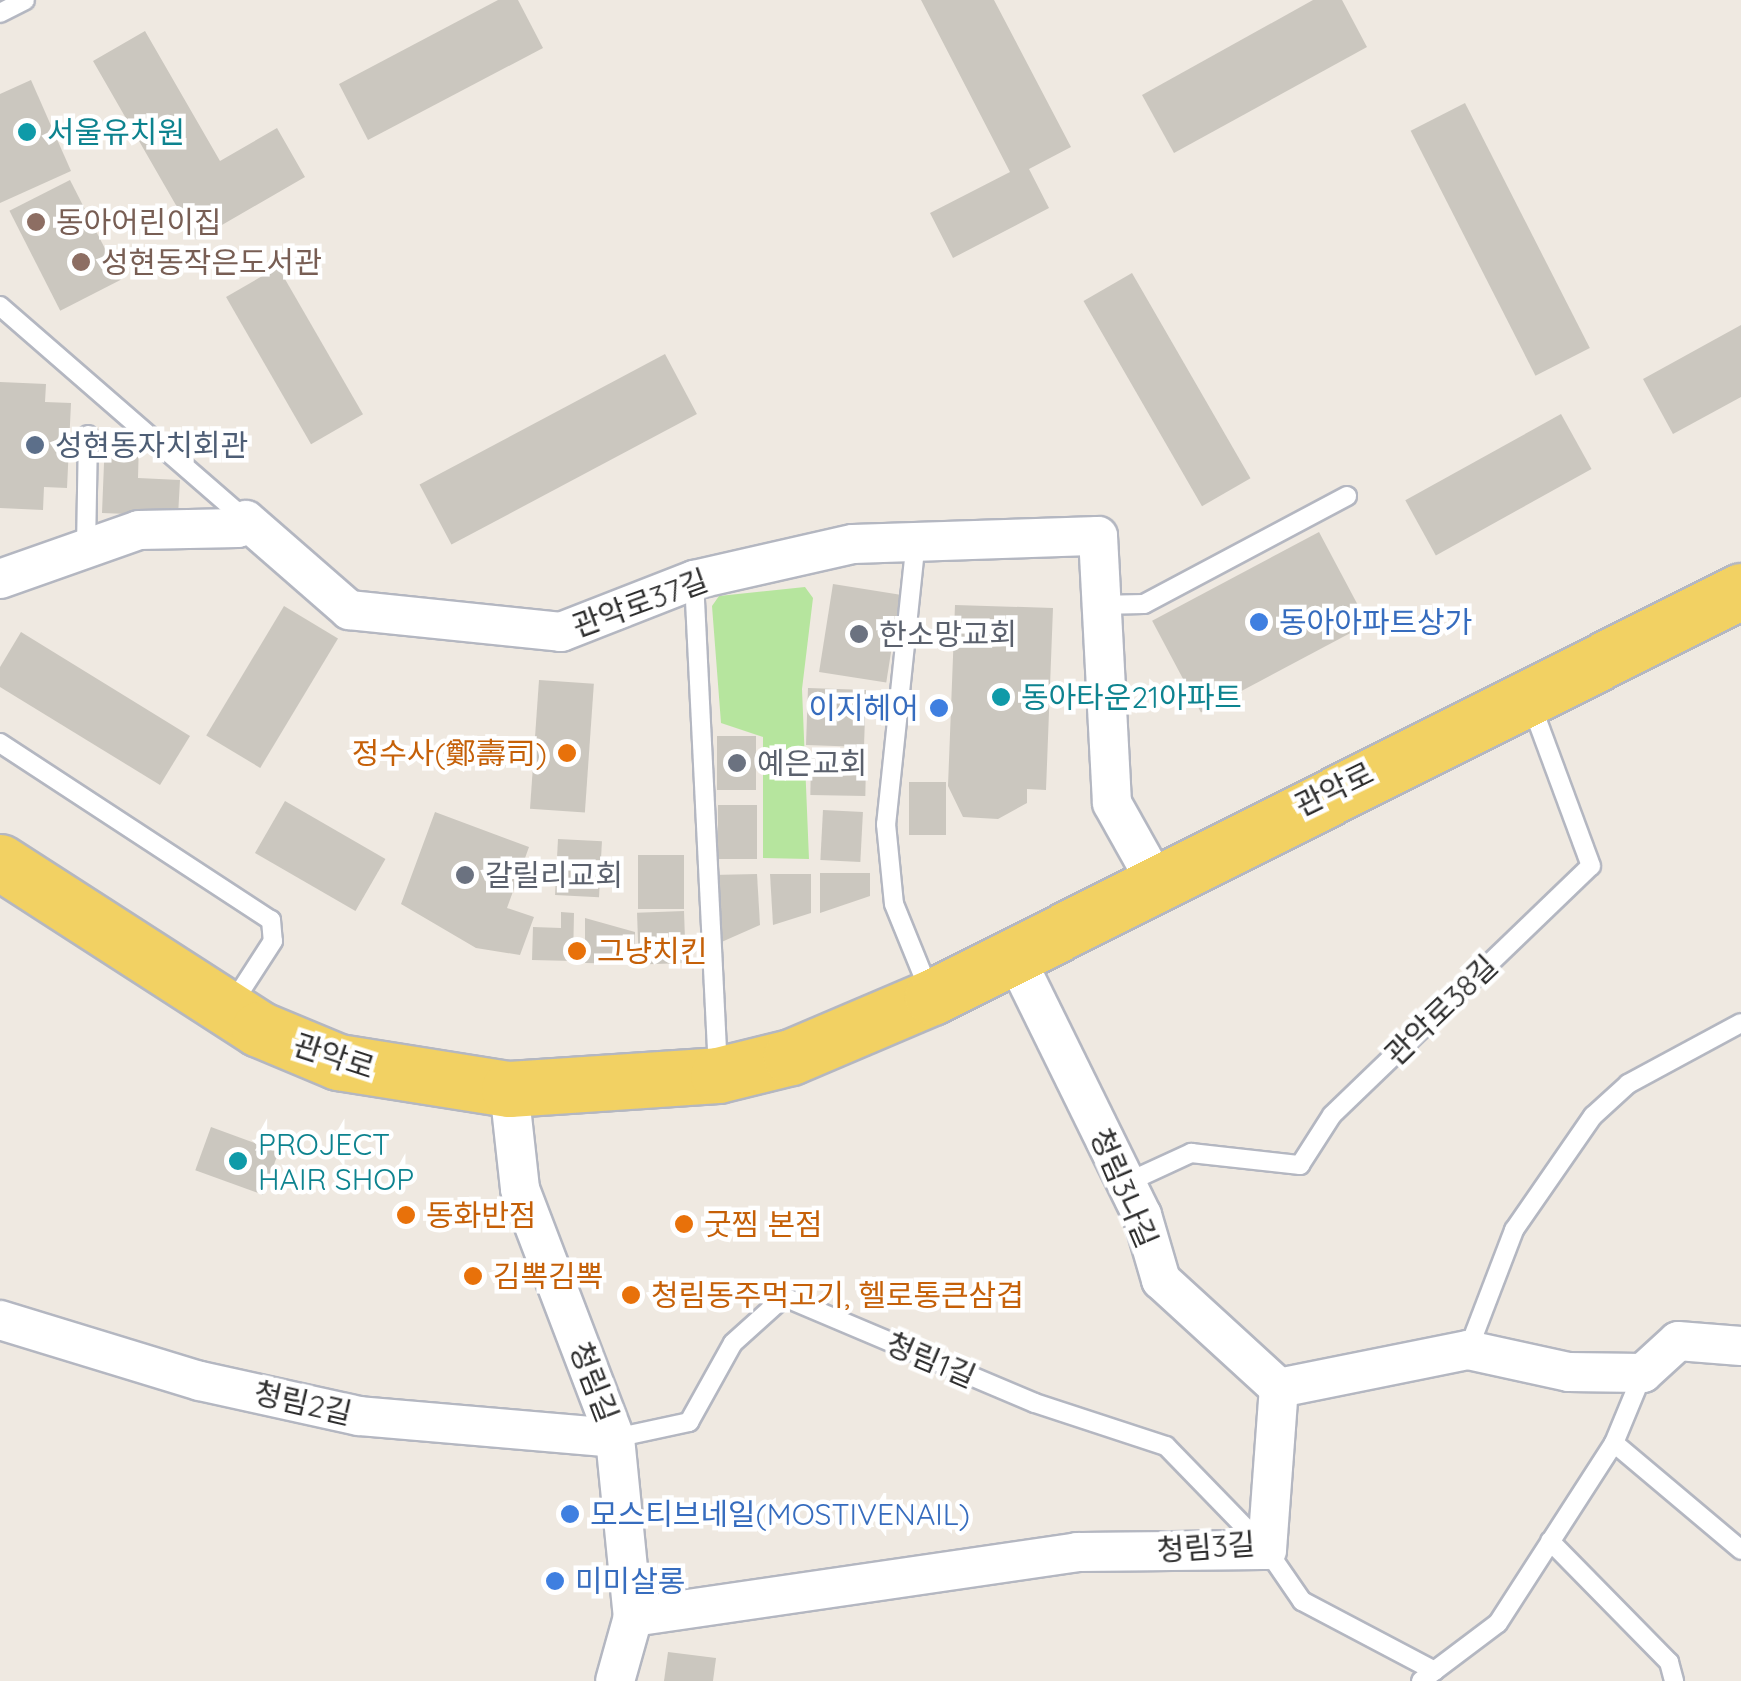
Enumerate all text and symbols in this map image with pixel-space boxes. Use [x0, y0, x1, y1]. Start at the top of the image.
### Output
place label: 서울유치원 [47, 114, 185, 150]
marker: 서울유치원 [16, 121, 38, 143]
place label: 동아어린이집 [56, 204, 222, 240]
marker: 동아어린이집 [25, 211, 47, 233]
place label: 성현동작은도서관 [101, 244, 322, 280]
marker: 성현동작은도서관 [70, 251, 92, 273]
place label: 성현동자치회관 [55, 427, 248, 463]
marker: 성현동자치회관 [24, 434, 46, 456]
street label: 관악로37길 [567, 562, 713, 644]
place label: 동아아파트상가 [1279, 604, 1472, 640]
marker: 동아아파트상가 [1248, 611, 1270, 633]
place label: 한소망교회 [879, 616, 1017, 652]
marker: 한소망교회 [848, 623, 870, 645]
place label: 동아타운21아파트 [1021, 679, 1242, 715]
marker: 동아타운21아파트 [990, 686, 1012, 708]
place label: 이지헤어 [809, 690, 919, 726]
marker: 이지헤어 [928, 697, 950, 719]
place label: 정수사(鄭壽司) [352, 735, 547, 771]
marker: 정수사(鄭壽司) [556, 742, 578, 764]
place label: 예은교회 [757, 745, 867, 781]
marker: 예은교회 [726, 752, 748, 774]
street label: 관악로 [1289, 755, 1379, 823]
place label: 갈릴리교회 [485, 857, 623, 893]
marker: 갈릴리교회 [454, 864, 476, 886]
place label: 그냥치킨 [597, 933, 707, 969]
marker: 그냥치킨 [566, 940, 588, 962]
street label: 관악로38길 [1377, 948, 1505, 1072]
street label: 관악로 [289, 1026, 379, 1086]
street label: 청림3나길 [1083, 1123, 1165, 1253]
place label: PROJECT HAIR SHOP [258, 1126, 414, 1196]
marker: PROJECT HAIR SHOP [227, 1150, 249, 1172]
place label: 동화반점 [426, 1197, 536, 1233]
marker: 동화반점 [395, 1204, 417, 1226]
place label: 굿찜 본점 [704, 1206, 823, 1242]
marker: 굿찜 본점 [673, 1213, 695, 1235]
place label: 김뽁김뽁 [493, 1258, 603, 1294]
marker: 김뽁김뽁 [462, 1265, 484, 1287]
place label: 청림동주먹고기, 헬로통큰삼겹 [651, 1277, 1024, 1313]
marker: 청림동주먹고기, 헬로통큰삼겹 [620, 1284, 642, 1306]
street label: 청림1길 [881, 1325, 981, 1395]
street label: 청림길 [562, 1337, 626, 1427]
street label: 청림2길 [251, 1374, 355, 1432]
place label: 모스티브네일(MOSTIVENAIL) [590, 1496, 970, 1532]
marker: 모스티브네일(MOSTIVENAIL) [559, 1503, 581, 1525]
street label: 청림3길 [1156, 1526, 1256, 1568]
place label: 미미살롱 [575, 1563, 685, 1599]
marker: 미미살롱 [544, 1570, 566, 1592]

